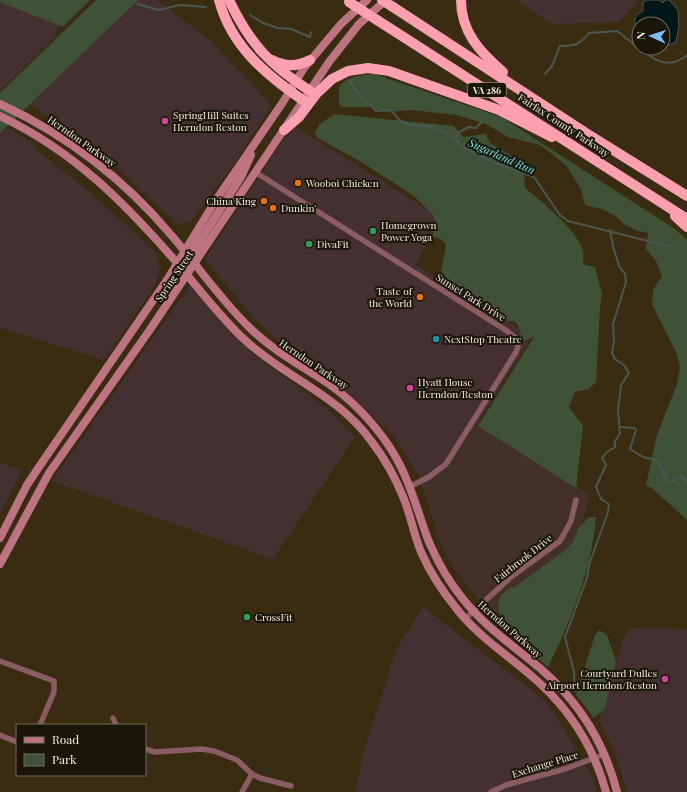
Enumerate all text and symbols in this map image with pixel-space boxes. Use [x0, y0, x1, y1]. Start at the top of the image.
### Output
north arrow [631, 16, 671, 56]
text: N [633, 31, 648, 40]
road number: VA 286 [468, 83, 506, 97]
street label: Fairfax County Parkway [515, 90, 613, 160]
place label: SpringHill Suites Herndon Reston [173, 108, 249, 134]
street label: Herndon Parkway [45, 112, 119, 170]
marker: SpringHill Suites Herndon Reston [160, 116, 170, 126]
water label: Sugarland Run [465, 134, 538, 177]
place label: Wooboi Chicken [305, 176, 379, 190]
marker: Wooboi Chicken [293, 178, 303, 188]
place label: China King [206, 194, 257, 208]
marker: China King [259, 196, 269, 206]
place label: Dunkin' [281, 201, 316, 215]
marker: Dunkin' [268, 203, 278, 213]
place label: Homegrown Power Yoga [381, 218, 436, 244]
marker: Homegrown Power Yoga [368, 226, 378, 236]
place label: DivaFit [317, 237, 350, 251]
marker: DivaFit [304, 239, 314, 249]
street label: Spring Street [152, 247, 197, 304]
street label: Sunset Park Drive [433, 270, 509, 324]
place label: Taste of the World [369, 284, 413, 310]
marker: Taste of the World [415, 292, 425, 302]
place label: NextStop Theatre [444, 332, 522, 346]
marker: NextStop Theatre [431, 334, 441, 344]
street label: Herndon Parkway [277, 336, 351, 392]
place label: Hyatt House Herndon/Reston [418, 375, 493, 401]
marker: Hyatt House Herndon/Reston [405, 383, 415, 393]
street label: Fairbrook Drive [491, 531, 555, 585]
street label: Herndon Parkway [475, 597, 545, 661]
place label: CrossFit [255, 610, 293, 624]
marker: CrossFit [242, 612, 252, 622]
place label: Courtyard Dulles Airport Herndon/Reston [546, 666, 657, 692]
marker: Courtyard Dulles Airport Herndon/Reston [660, 674, 670, 684]
legend [16, 724, 146, 776]
text: Road [52, 731, 79, 747]
street label: Exchange Place [510, 747, 580, 781]
text: Park [52, 751, 77, 767]

